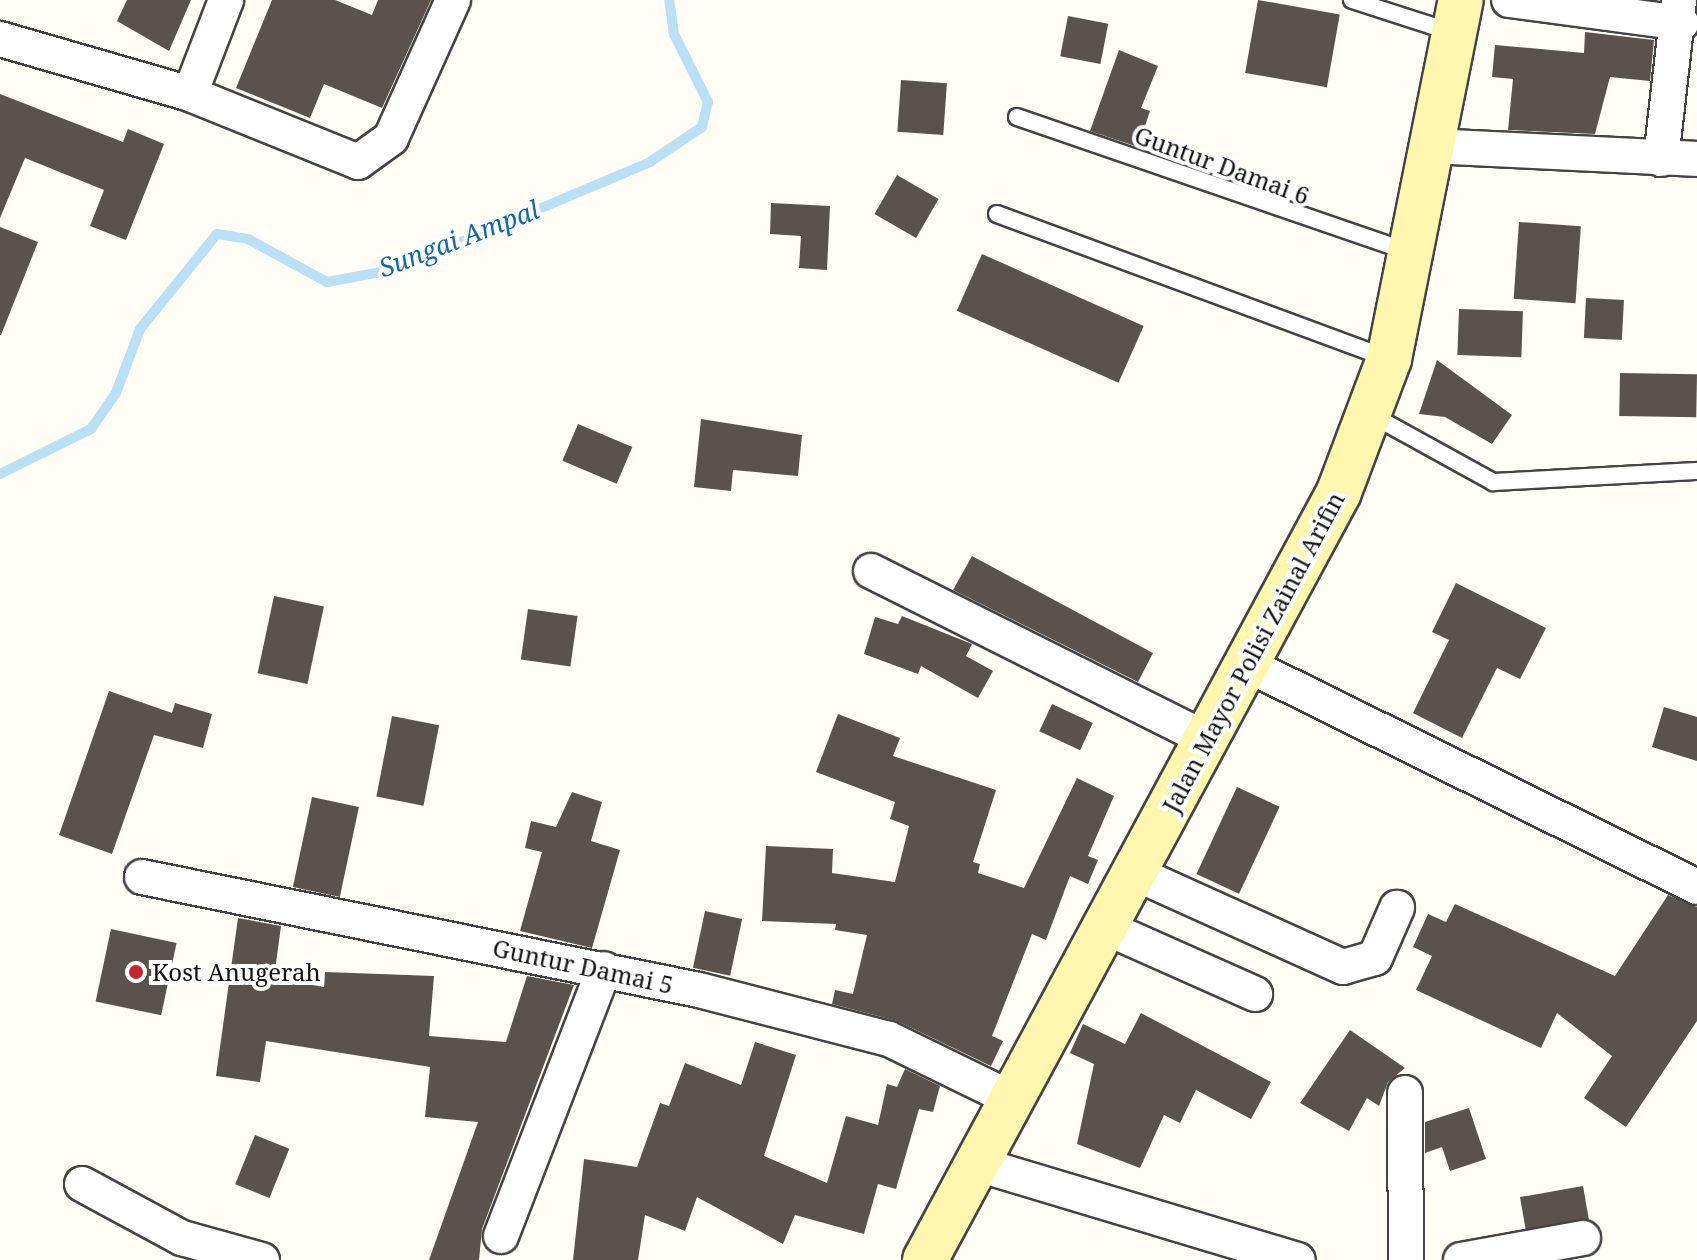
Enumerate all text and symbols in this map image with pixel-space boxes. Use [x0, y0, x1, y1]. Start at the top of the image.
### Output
street label: Guntur Damai 6 [1131, 120, 1313, 210]
water label: Sungai Ampal [374, 194, 544, 284]
street label: Jalan Mayor Polisi Zainal Arifin [1156, 487, 1350, 817]
street label: Guntur Damai 5 [490, 933, 676, 999]
place label: Kost Anugerah [152, 958, 321, 986]
marker: Kost Anugerah [127, 963, 145, 981]

